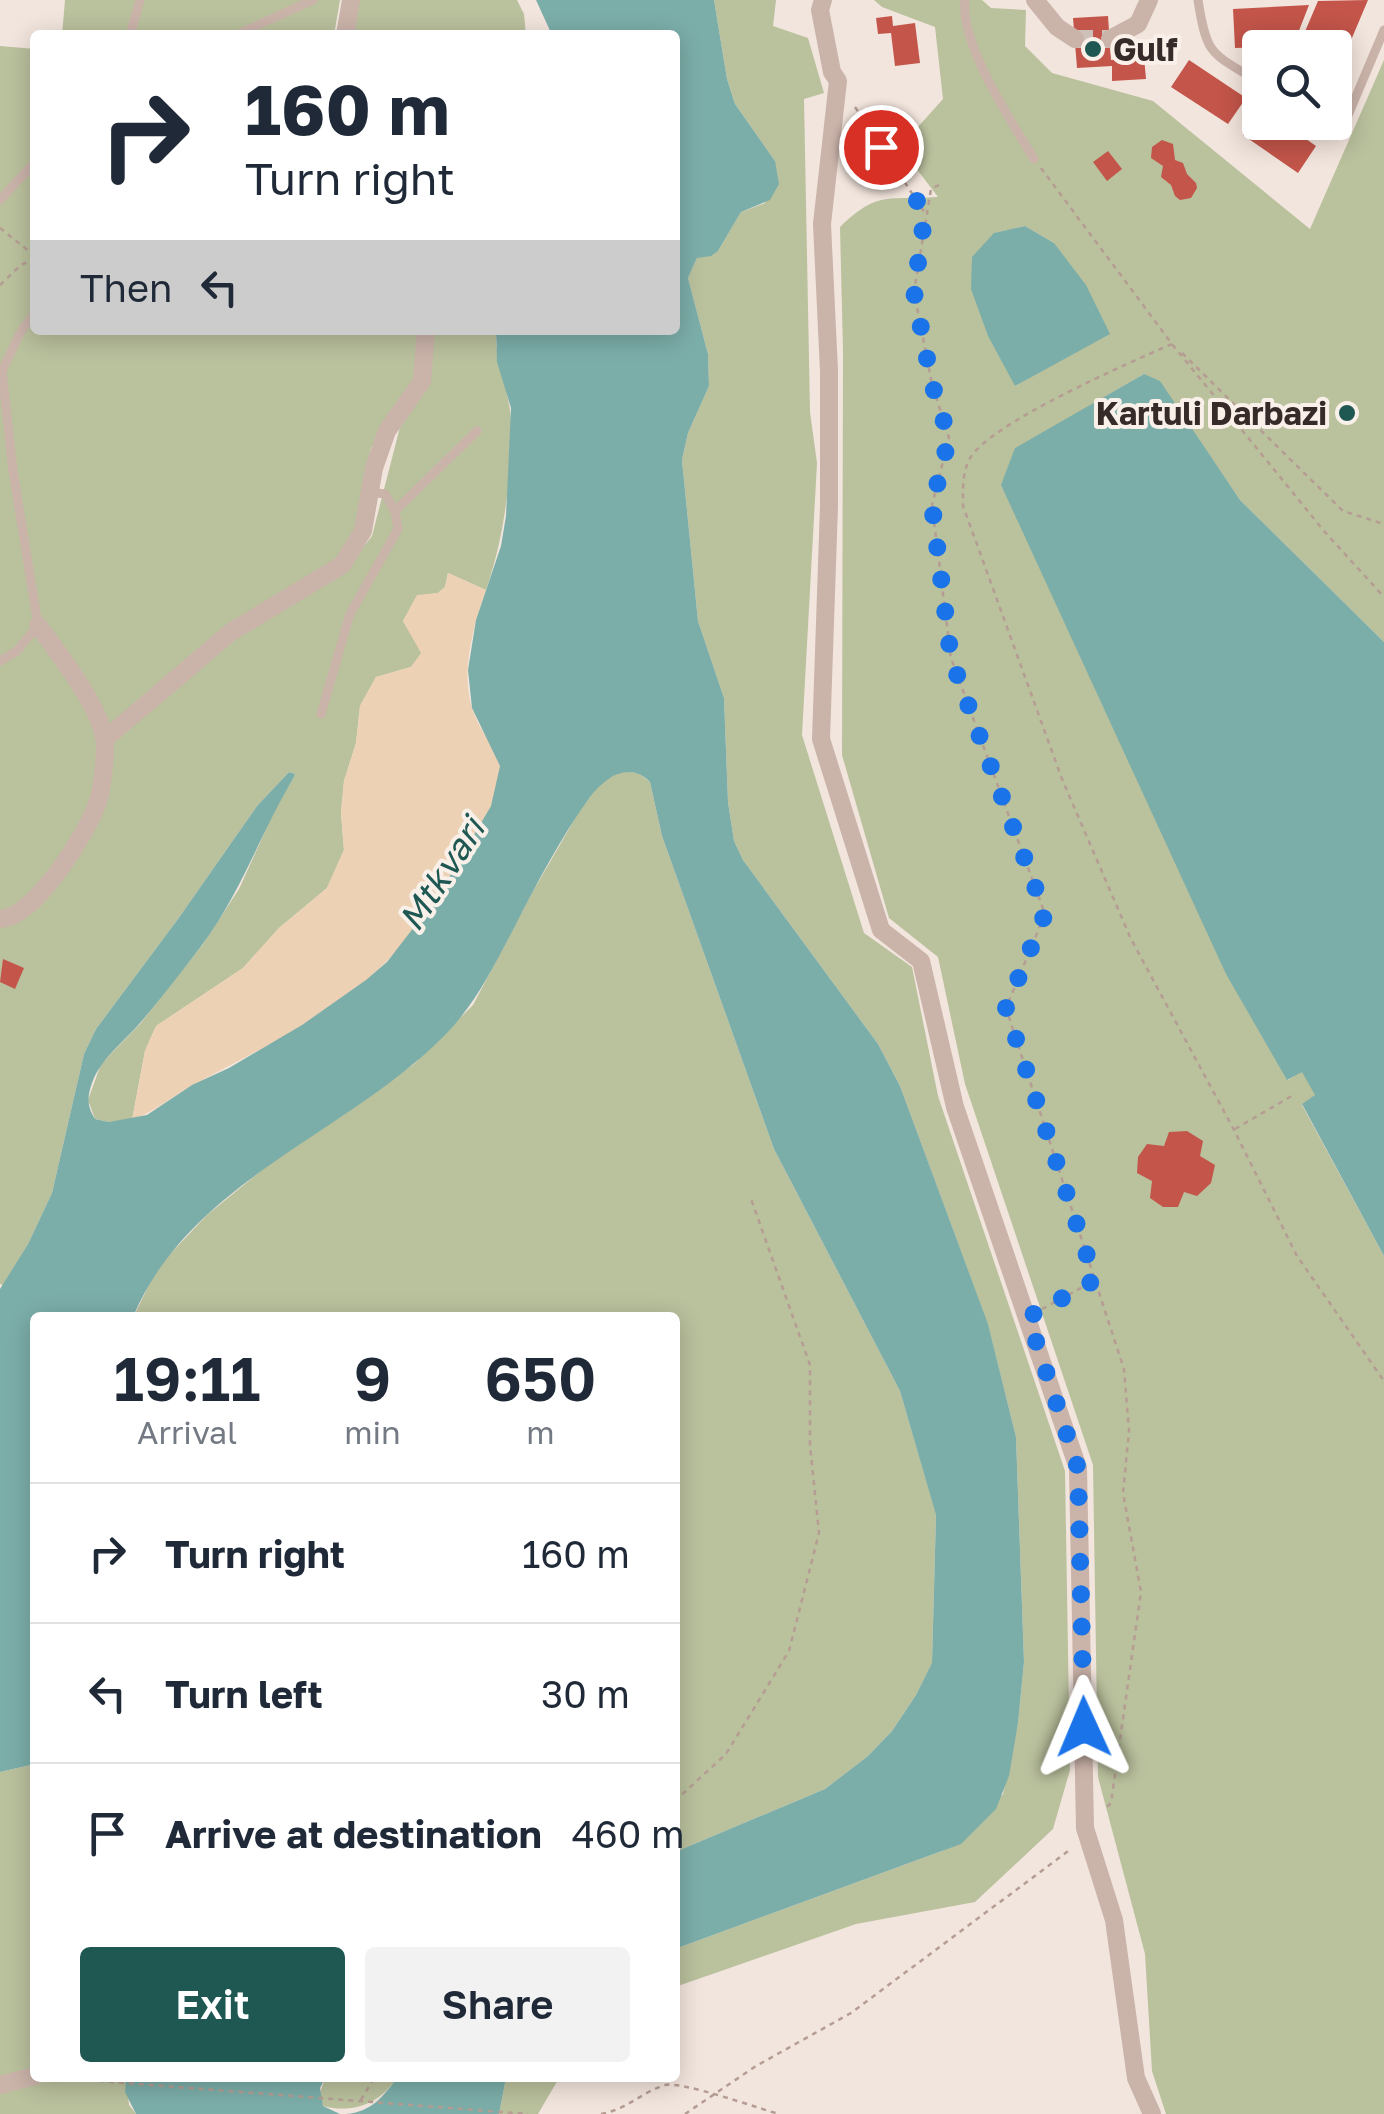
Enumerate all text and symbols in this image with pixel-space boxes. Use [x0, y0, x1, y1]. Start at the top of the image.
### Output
place label: Gulf [1113, 30, 1178, 68]
map controls [1242, 30, 1352, 140]
button: search [1242, 30, 1352, 140]
marker: Gulf [1082, 38, 1104, 60]
text: 160 m [245, 66, 450, 150]
icon: right [80, 70, 210, 200]
pin [839, 105, 924, 190]
icon: arrive [854, 120, 909, 175]
text: Turn right [245, 151, 455, 205]
icon: left [192, 260, 247, 315]
text: Then [80, 265, 172, 310]
place label: Kartuli Darbazi [1096, 394, 1327, 432]
marker: Kartuli Darbazi [1336, 402, 1358, 424]
water label: Mtkvari [389, 807, 495, 938]
text: 19:11 [114, 1342, 260, 1414]
text: 9 [354, 1342, 391, 1414]
text: 650 [485, 1342, 596, 1414]
text: Arrival [137, 1413, 237, 1451]
text: min [344, 1413, 401, 1451]
text: m [526, 1413, 555, 1451]
icon: right [80, 1526, 135, 1581]
text: Turn right [165, 1531, 345, 1576]
text: 160 m [522, 1531, 630, 1576]
icon: left [80, 1666, 135, 1721]
text: Turn left [165, 1671, 323, 1716]
text: 30 m [541, 1671, 630, 1716]
position arrow [1032, 1675, 1136, 1779]
icon: arrive [80, 1806, 135, 1861]
text: Arrive at destination [165, 1811, 542, 1856]
text: 460 m [572, 1811, 685, 1856]
button: Exit [80, 1947, 345, 2062]
button: Share [365, 1947, 630, 2062]

